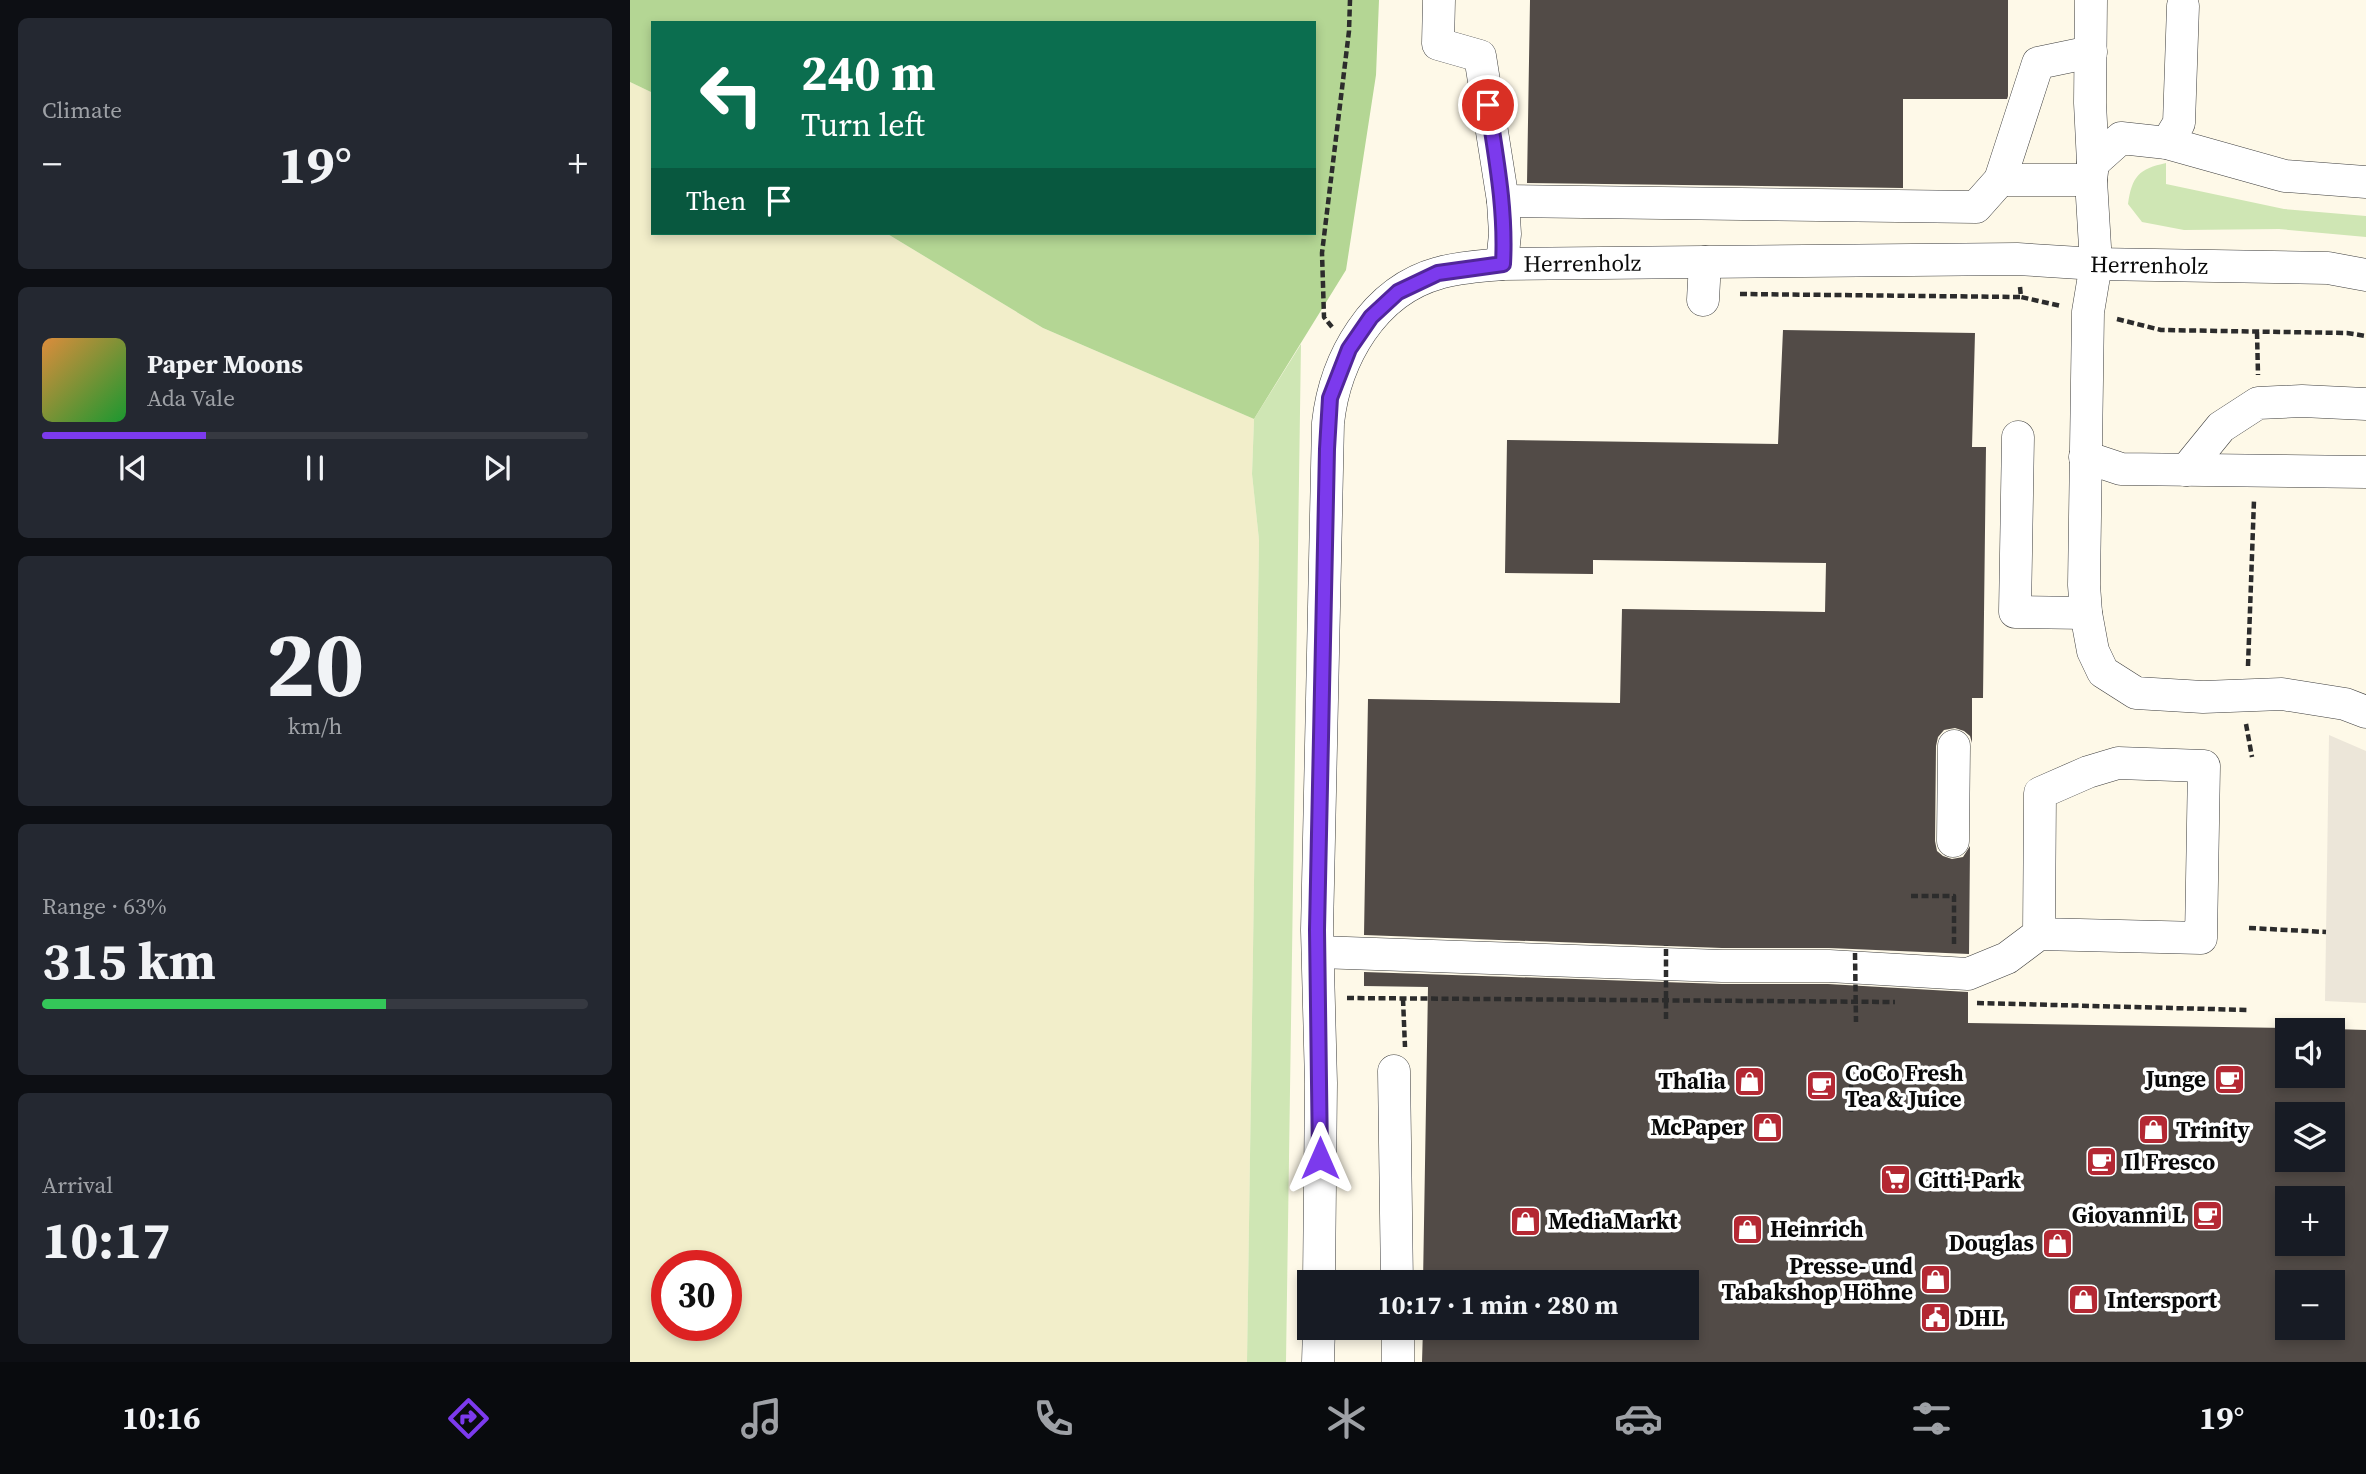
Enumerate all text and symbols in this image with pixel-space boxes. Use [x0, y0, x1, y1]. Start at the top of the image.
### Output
text: 240 m [801, 39, 936, 106]
icon: left [686, 49, 777, 140]
pin [1458, 75, 1518, 135]
icon: arrive [1469, 86, 1507, 124]
text: Climate [42, 94, 122, 126]
text: Turn left [801, 103, 925, 147]
text: 19° [278, 129, 352, 200]
text: − [42, 138, 62, 190]
text: + [568, 138, 588, 190]
icon: arrive [760, 182, 798, 220]
text: Then [686, 183, 746, 219]
street label: Herrenholz [1523, 247, 1641, 280]
street label: Herrenholz [2090, 248, 2208, 282]
text: Paper Moons [147, 346, 303, 382]
text: Ada Vale [147, 382, 235, 414]
icon: previous [114, 449, 152, 487]
icon: pause [296, 449, 334, 487]
icon: next [478, 449, 516, 487]
text: 20 [266, 602, 364, 726]
text: km/h [288, 710, 342, 742]
text: Range · 63% [42, 890, 167, 922]
text: 315 km [42, 925, 216, 996]
map controls [2275, 1018, 2345, 1340]
button: sound [2275, 1018, 2345, 1088]
place label: CoCo Fresh Tea & Juice [1845, 1057, 1964, 1115]
cafe icon: Junge [2212, 1062, 2246, 1096]
place label: Junge [2144, 1063, 2206, 1095]
shop icon: Thalia [1732, 1064, 1766, 1098]
place label: Thalia [1658, 1065, 1727, 1097]
cafe icon: CoCo Fresh Tea & Juice [1805, 1069, 1839, 1103]
button: layers [2275, 1102, 2345, 1172]
shop icon: McPaper [1750, 1110, 1784, 1144]
place label: McPaper [1650, 1111, 1744, 1143]
shop icon: Trinity [2136, 1113, 2170, 1147]
place label: Trinity [2176, 1114, 2250, 1146]
position arrow [1283, 1121, 1357, 1195]
cafe icon: Il Fresco [2084, 1145, 2118, 1179]
place label: Il Fresco [2124, 1146, 2215, 1178]
supermarket icon: Citti-Park [1878, 1163, 1912, 1197]
place label: Citti-Park [1918, 1164, 2021, 1196]
text: Arrival [42, 1169, 113, 1201]
button: + [2275, 1186, 2345, 1256]
cafe icon: Giovanni L [2191, 1198, 2225, 1232]
place label: Giovanni L [2072, 1199, 2185, 1231]
text: 10:17 [42, 1204, 170, 1275]
shop icon: MediaMarkt [1508, 1204, 1542, 1238]
place label: MediaMarkt [1548, 1205, 1678, 1237]
shop icon: Heinrich [1730, 1212, 1764, 1246]
place label: Heinrich [1770, 1213, 1864, 1245]
shop icon: Douglas [2040, 1226, 2074, 1260]
place label: Douglas [1948, 1227, 2034, 1259]
speed limit sign: 30 [651, 1250, 742, 1341]
place label: Presse- und Tabakshop Höhne [1722, 1250, 1913, 1308]
shop icon: Presse- und Tabakshop Höhne [1919, 1262, 1953, 1296]
button: − [2275, 1270, 2345, 1340]
shop icon: Intersport [2067, 1283, 2101, 1317]
place label: Intersport [2107, 1284, 2218, 1316]
text: 10:17 · 1 min · 280 m [1378, 1287, 1618, 1323]
public building icon: DHL [1918, 1301, 1952, 1335]
place label: DHL [1958, 1302, 2005, 1334]
icon: directions [444, 1394, 493, 1443]
icon: music [737, 1394, 786, 1443]
icon: phone [1029, 1394, 1078, 1443]
icon: climate [1322, 1394, 1371, 1443]
icon: car [1614, 1394, 1663, 1443]
icon: filters [1907, 1394, 1956, 1443]
text: 10:16 [122, 1396, 201, 1440]
text: 19° [2199, 1396, 2244, 1440]

